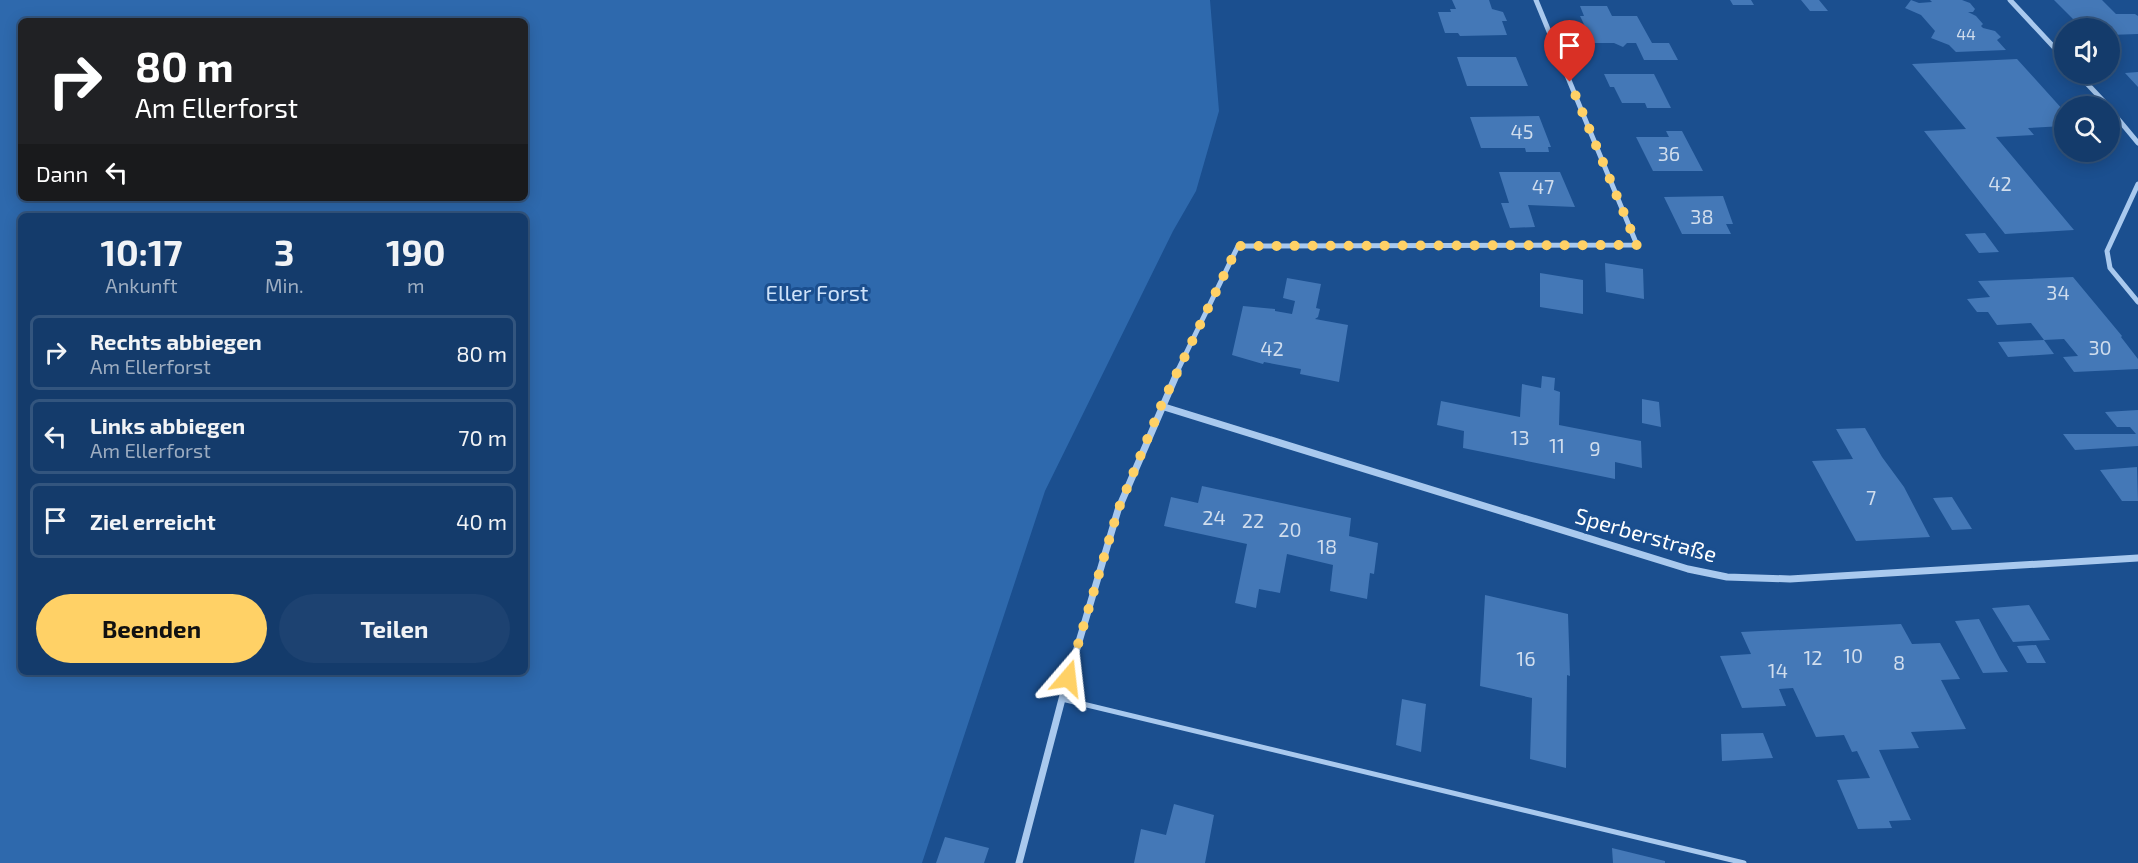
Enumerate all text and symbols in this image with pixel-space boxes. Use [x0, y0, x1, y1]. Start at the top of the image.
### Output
map controls [2054, 18, 2120, 162]
button: sound [2054, 18, 2120, 84]
pin [1544, 20, 1595, 82]
house number: 44 [1956, 24, 1976, 43]
icon: arrive [1553, 29, 1586, 62]
text: 80 m [135, 40, 234, 90]
icon: right [36, 42, 114, 120]
text: Am Ellerforst [135, 91, 298, 123]
button: search [2054, 96, 2120, 162]
house number: 45 [1510, 119, 1534, 143]
house number: 36 [1658, 141, 1680, 165]
icon: left [100, 156, 133, 189]
text: Dann [36, 160, 88, 186]
house number: 42 [1988, 171, 2012, 195]
house number: 47 [1532, 174, 1554, 198]
house number: 38 [1690, 204, 1714, 228]
text: 10:17 [100, 230, 183, 273]
text: 3 [274, 230, 295, 273]
text: 190 [386, 230, 446, 273]
text: Ankunft [105, 273, 178, 297]
text: Min. [265, 273, 304, 297]
text: m [407, 273, 425, 297]
park label: Eller Forst [766, 279, 868, 305]
house number: 34 [2046, 280, 2070, 304]
text: Rechts abbiegen [90, 328, 262, 354]
house number: 30 [2088, 335, 2112, 359]
icon: right [39, 336, 72, 369]
house number: 42 [1260, 336, 1284, 360]
text: 80 m [456, 340, 507, 366]
text: Am Ellerforst [90, 354, 211, 378]
text: Links abbiegen [90, 412, 245, 438]
icon: left [39, 420, 72, 453]
text: 70 m [458, 424, 507, 450]
house number: 13 [1510, 425, 1530, 449]
house number: 11 [1549, 433, 1565, 457]
house number: 9 [1589, 436, 1601, 460]
text: Am Ellerforst [90, 438, 211, 462]
house number: 7 [1866, 485, 1876, 509]
street label: Sperberstraße [1572, 501, 1720, 567]
icon: arrive [39, 504, 72, 537]
house number: 24 [1202, 505, 1226, 529]
text: Ziel erreicht [90, 508, 216, 534]
text: 40 m [456, 508, 507, 534]
house number: 22 [1242, 508, 1264, 532]
house number: 20 [1278, 517, 1302, 541]
house number: 18 [1317, 534, 1337, 558]
button: Beenden [36, 594, 267, 663]
button: Teilen [279, 594, 510, 663]
house number: 10 [1843, 643, 1863, 667]
house number: 12 [1803, 645, 1823, 669]
position arrow [1036, 646, 1100, 710]
house number: 16 [1516, 646, 1536, 670]
house number: 8 [1893, 650, 1905, 674]
house number: 14 [1768, 658, 1788, 682]

